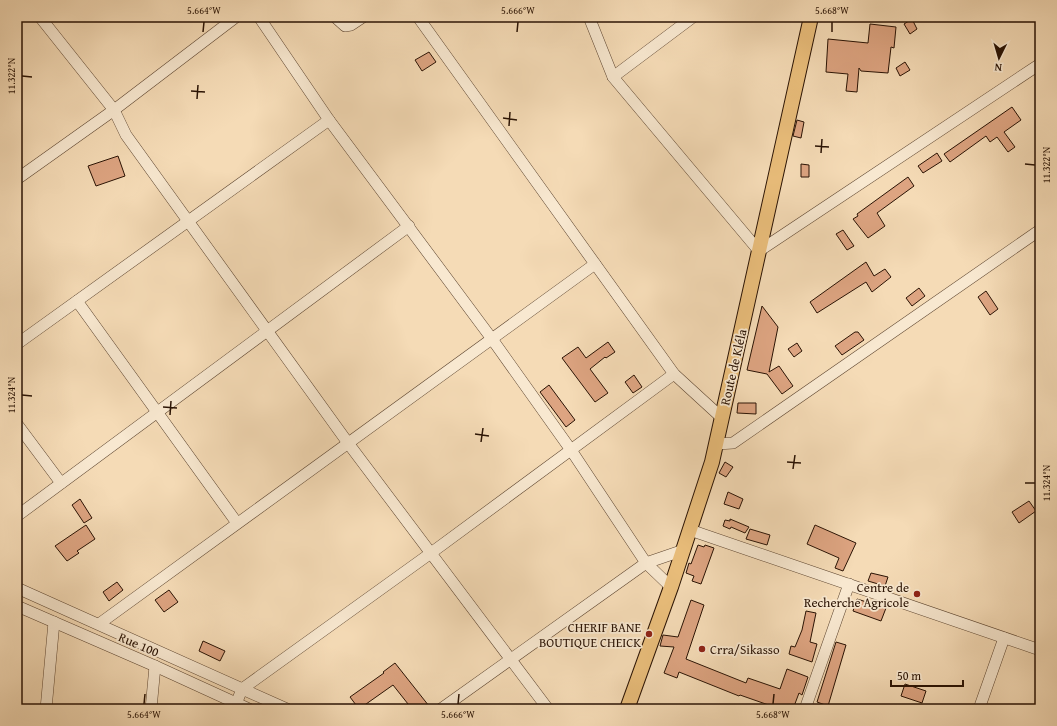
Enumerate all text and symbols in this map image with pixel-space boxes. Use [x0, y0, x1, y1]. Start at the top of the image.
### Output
text: 5.664°W [187, 3, 221, 18]
text: 5.666°W [501, 3, 535, 18]
text: 5.668°W [815, 3, 849, 18]
north arrow [979, 38, 1019, 78]
text: 11.322°N [4, 57, 19, 94]
text: N [993, 60, 1002, 76]
text: 11.322°N [1039, 146, 1054, 183]
street label: Route de Kléla [715, 326, 752, 407]
text: 11.324°N [4, 376, 19, 413]
text: 11.324°N [1039, 464, 1054, 501]
place label: Centre de Recherche Agricole [804, 578, 909, 612]
marker: Centre de Recherche Agricole [912, 589, 922, 599]
place label: CHERIF BANE BOUTIQUE CHEICK [539, 618, 641, 652]
street label: Rue 100 [116, 627, 162, 661]
marker: CHERIF BANE BOUTIQUE CHEICK [644, 629, 654, 639]
place label: Crra/Sikasso [710, 640, 780, 659]
marker: Crra/Sikasso [697, 644, 707, 654]
scale bar [891, 662, 963, 688]
text: 50 m [897, 667, 921, 684]
text: 5.664°W [127, 707, 161, 722]
text: 5.666°W [441, 707, 475, 722]
text: 5.668°W [756, 707, 790, 722]

